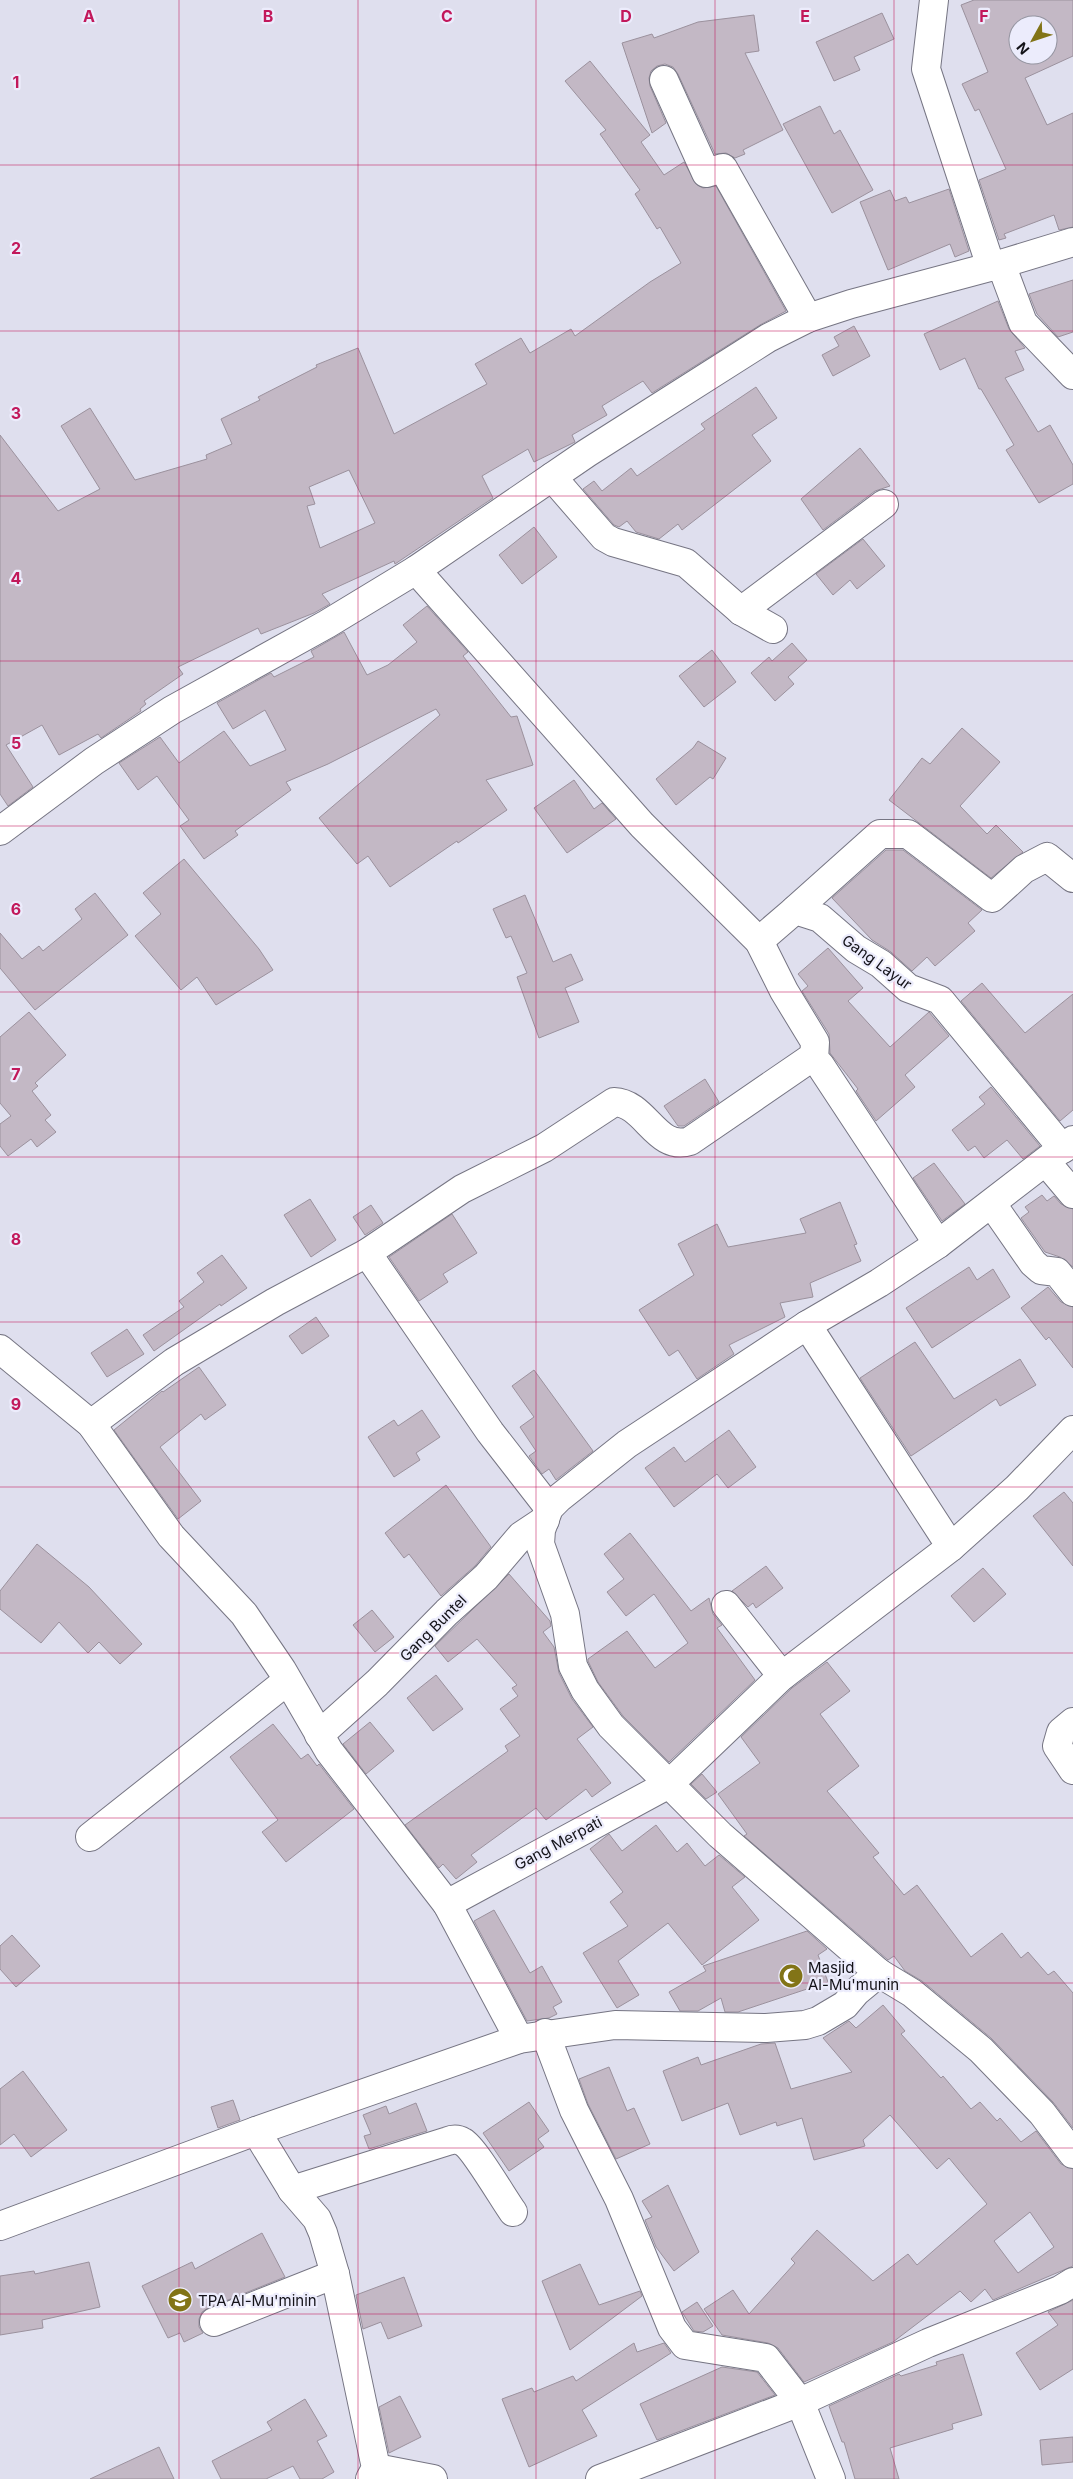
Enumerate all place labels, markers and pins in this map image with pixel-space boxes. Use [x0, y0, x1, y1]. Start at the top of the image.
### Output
place label: Masjid Al-Mu'munin [808, 1958, 899, 1994]
mosque icon: Masjid Al-Mu'munin [778, 1963, 804, 1989]
school or university icon: TPA Al-Mu'minin [167, 2287, 193, 2313]
place label: TPA Al-Mu'minin [198, 2291, 317, 2310]

